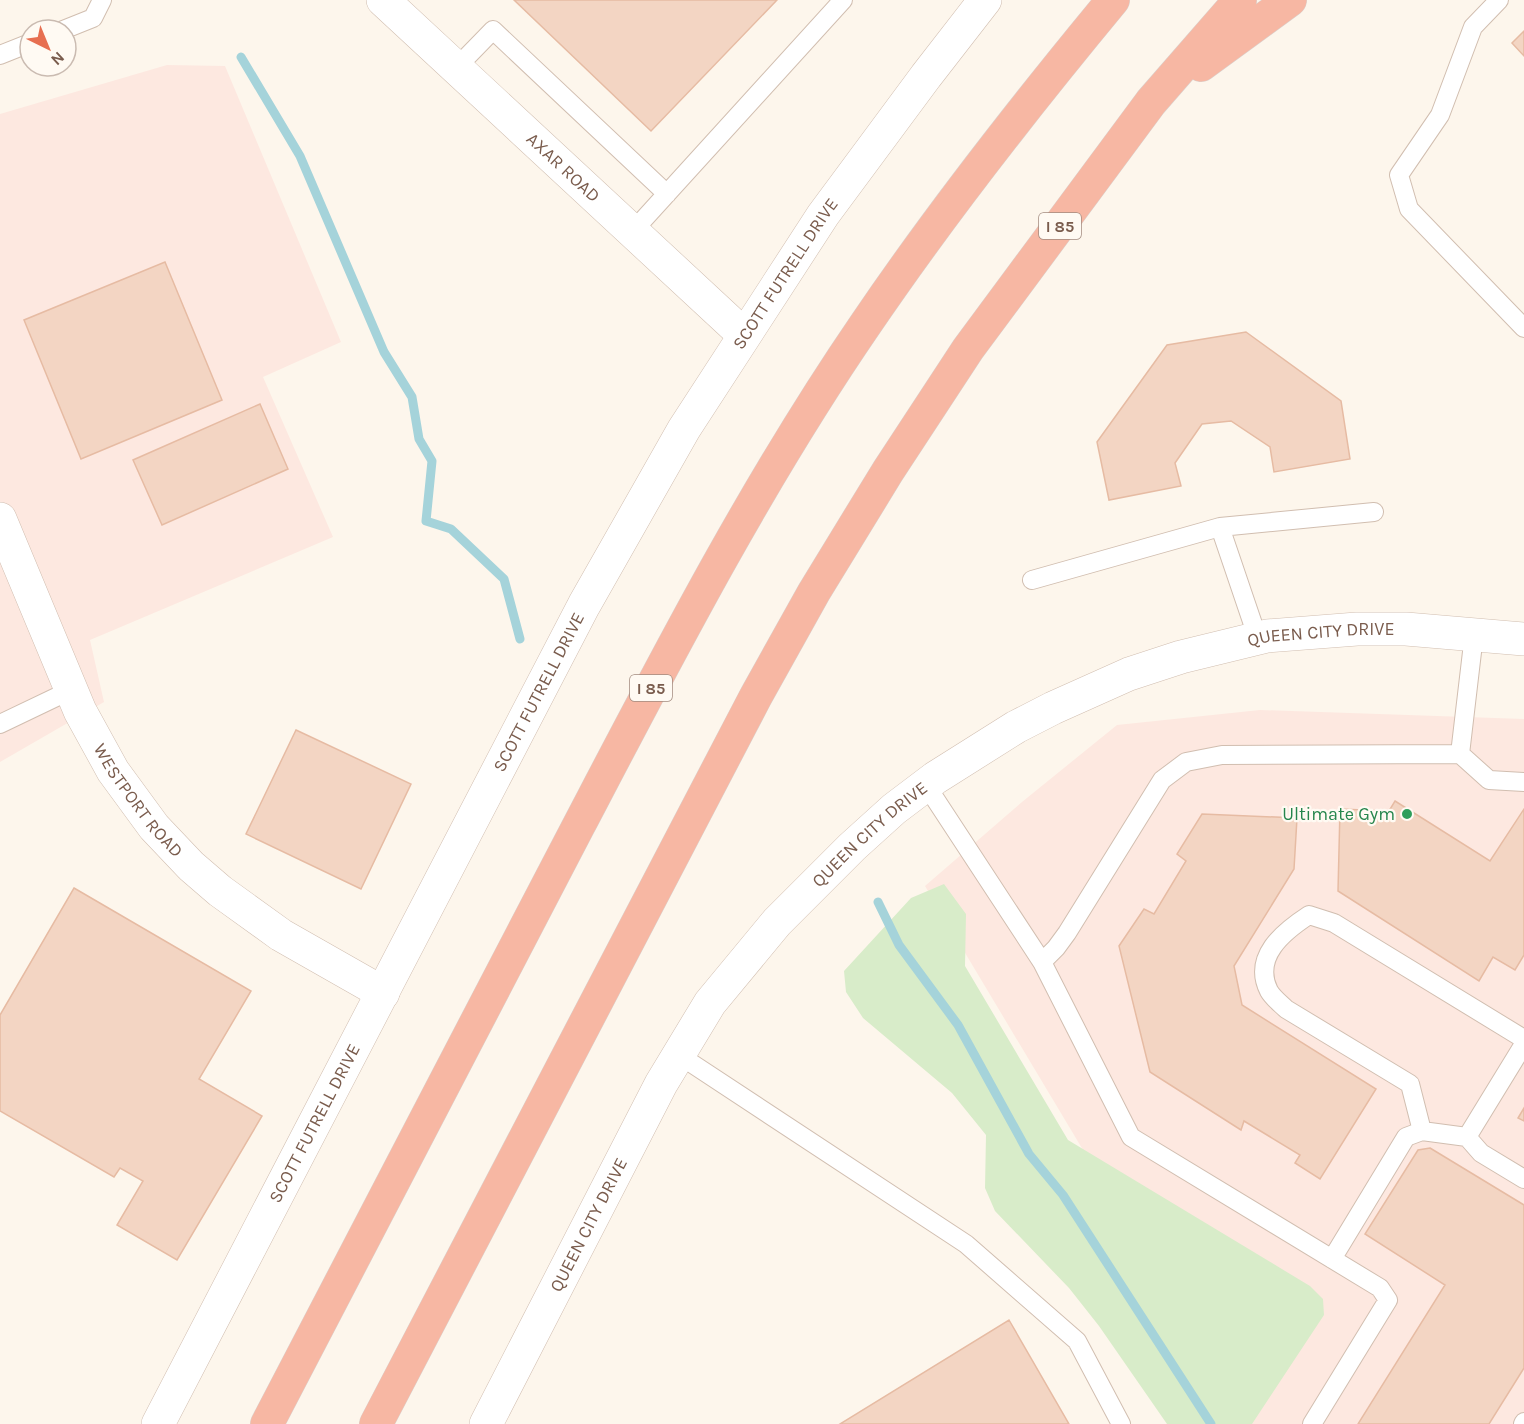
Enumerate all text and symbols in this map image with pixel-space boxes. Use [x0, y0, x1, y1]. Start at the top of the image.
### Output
north arrow [18, 18, 78, 78]
text: N [47, 48, 69, 69]
street label: AXAR ROAD [522, 128, 605, 207]
street label: SCOTT FUTRELL DRIVE [728, 194, 843, 354]
road number: I 85 [1039, 213, 1081, 239]
street label: SCOTT FUTRELL DRIVE [488, 609, 589, 776]
street label: QUEEN CITY DRIVE [1245, 618, 1395, 651]
road number: I 85 [630, 675, 672, 701]
street label: WESTPORT ROAD [89, 739, 188, 862]
street label: QUEEN CITY DRIVE [807, 777, 932, 892]
place label: Ultimate Gym [1282, 803, 1395, 825]
marker: Ultimate Gym [1400, 807, 1414, 821]
street label: SCOTT FUTRELL DRIVE [264, 1040, 365, 1207]
street label: QUEEN CITY DRIVE [545, 1154, 632, 1296]

